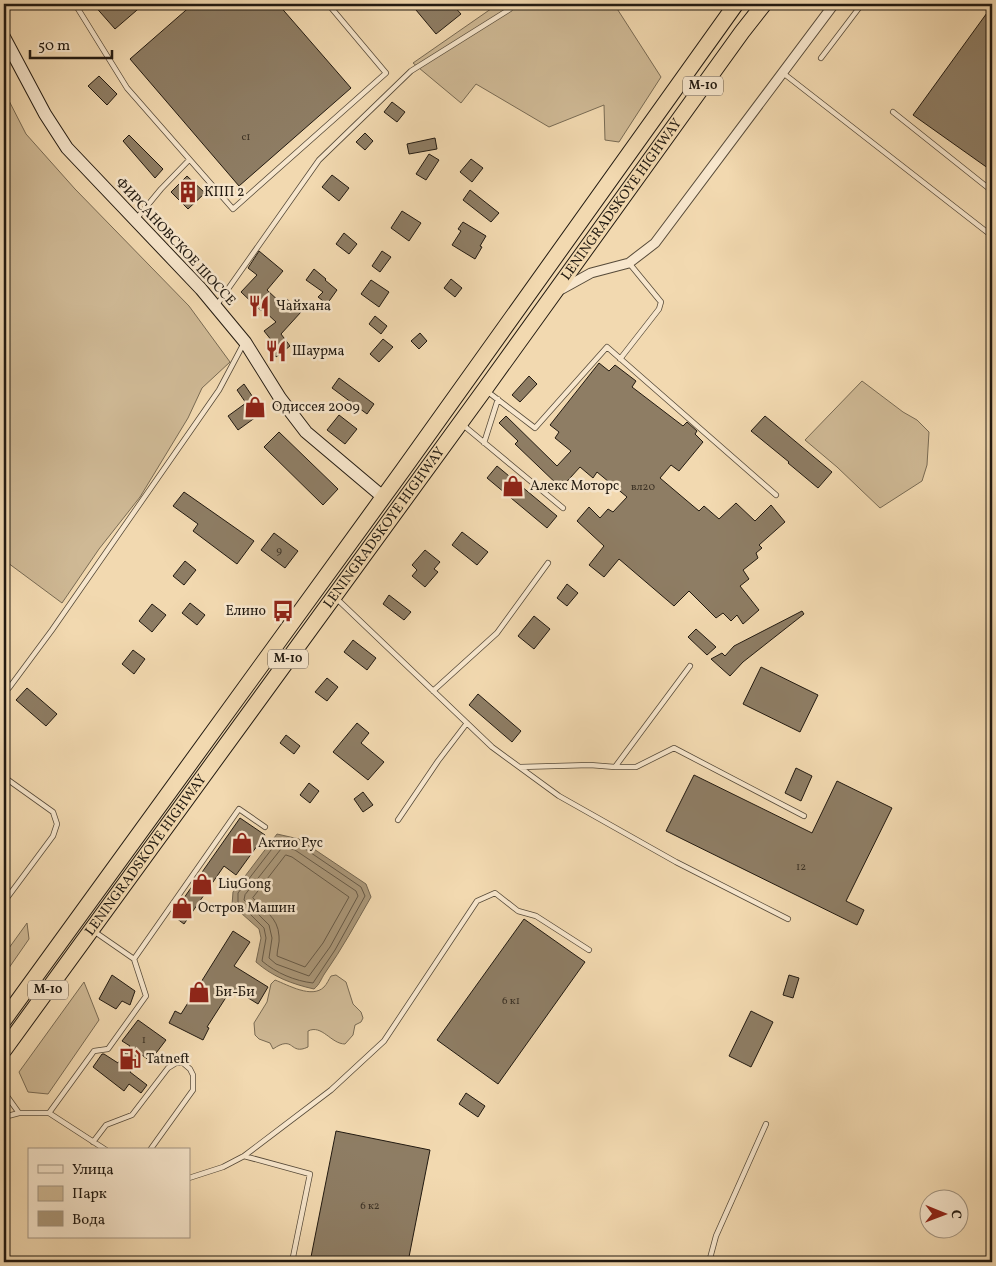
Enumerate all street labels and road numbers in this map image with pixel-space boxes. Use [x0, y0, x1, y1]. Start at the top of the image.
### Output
road number: М-10 [683, 76, 723, 95]
street label: LENINGRADSKOYE HIGHWAY [557, 115, 686, 284]
street label: ФИРСАНОВСКОЕ ШОССЕ [111, 174, 239, 310]
street label: LENINGRADSKOYE HIGHWAY [319, 443, 449, 612]
road number: М-10 [268, 650, 308, 669]
street label: LENINGRADSKOYE HIGHWAY [81, 771, 211, 940]
road number: М-10 [28, 980, 68, 1000]

